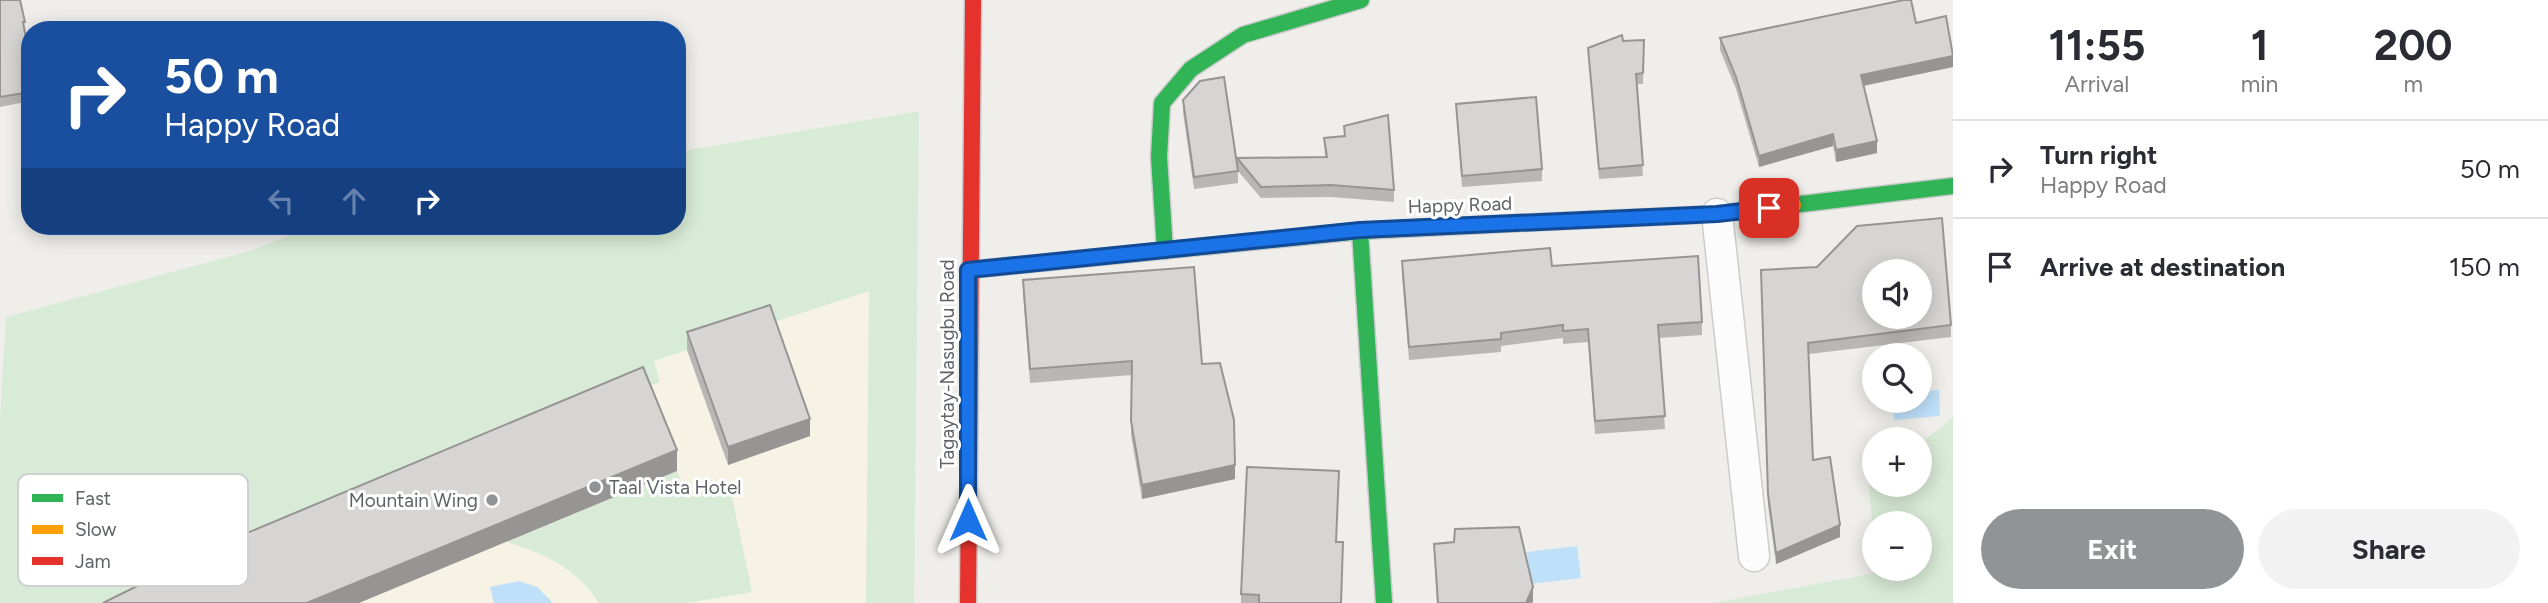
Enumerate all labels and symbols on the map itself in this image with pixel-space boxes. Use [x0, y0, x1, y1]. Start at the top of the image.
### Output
pin [1739, 178, 1799, 238]
street label: Happy Road [1407, 192, 1513, 218]
street label: Tagaytay-Nasugbu Road [936, 259, 959, 469]
legend [18, 474, 248, 586]
place label: Taal Vista Hotel [609, 476, 742, 499]
marker: Taal Vista Hotel [587, 479, 603, 495]
position arrow [931, 483, 1005, 557]
text: Fast [75, 487, 111, 510]
place label: Mountain Wing [349, 489, 478, 512]
marker: Mountain Wing [484, 492, 500, 508]
text: Slow [75, 518, 117, 541]
text: Jam [75, 550, 111, 573]

